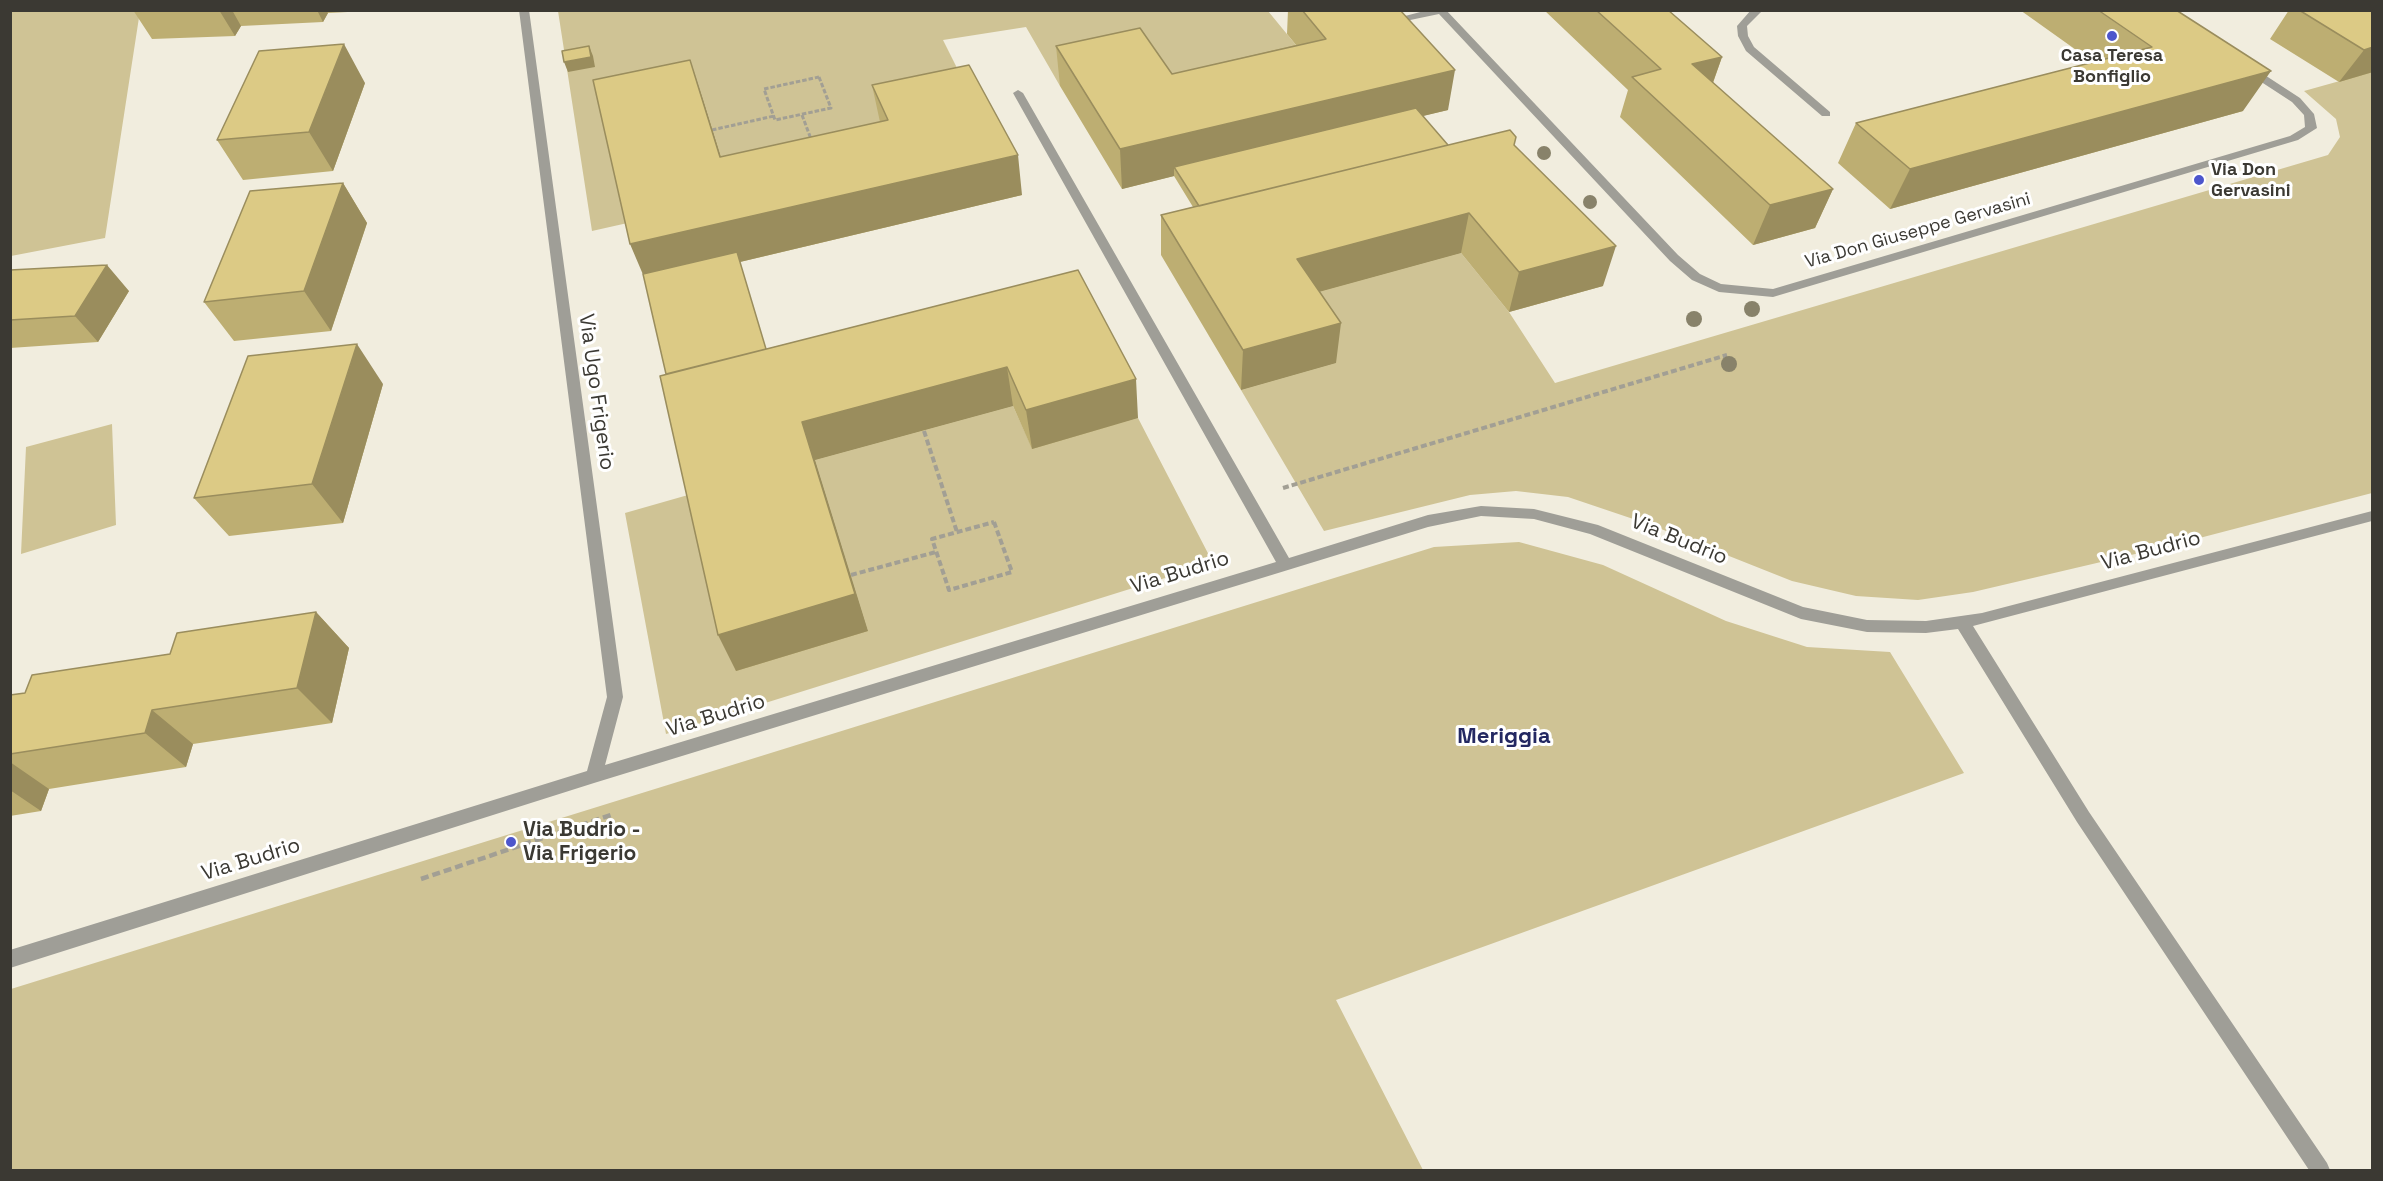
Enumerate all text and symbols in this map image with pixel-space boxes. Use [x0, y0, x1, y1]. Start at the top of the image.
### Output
marker: Casa Teresa Bonfiglio [2105, 29, 2119, 43]
place label: Casa Teresa Bonfiglio [2061, 45, 2163, 88]
place label: Via Don Gervasini [2211, 159, 2291, 201]
marker: Via Don Gervasini [2192, 173, 2206, 187]
street label: Via Don Giuseppe Gervasini [1803, 188, 2033, 274]
street label: Via Ugo Frigerio [573, 312, 619, 472]
street label: Via Budrio [1627, 509, 1731, 571]
street label: Via Budrio [2099, 526, 2203, 576]
street label: Via Budrio [1128, 546, 1232, 600]
street label: Via Budrio [664, 689, 768, 743]
district label: Meriggia [1457, 724, 1551, 750]
place label: Via Budrio - Via Frigerio [523, 817, 640, 867]
street label: Via Budrio [199, 833, 303, 887]
marker: Via Budrio - Via Frigerio [504, 835, 518, 849]

